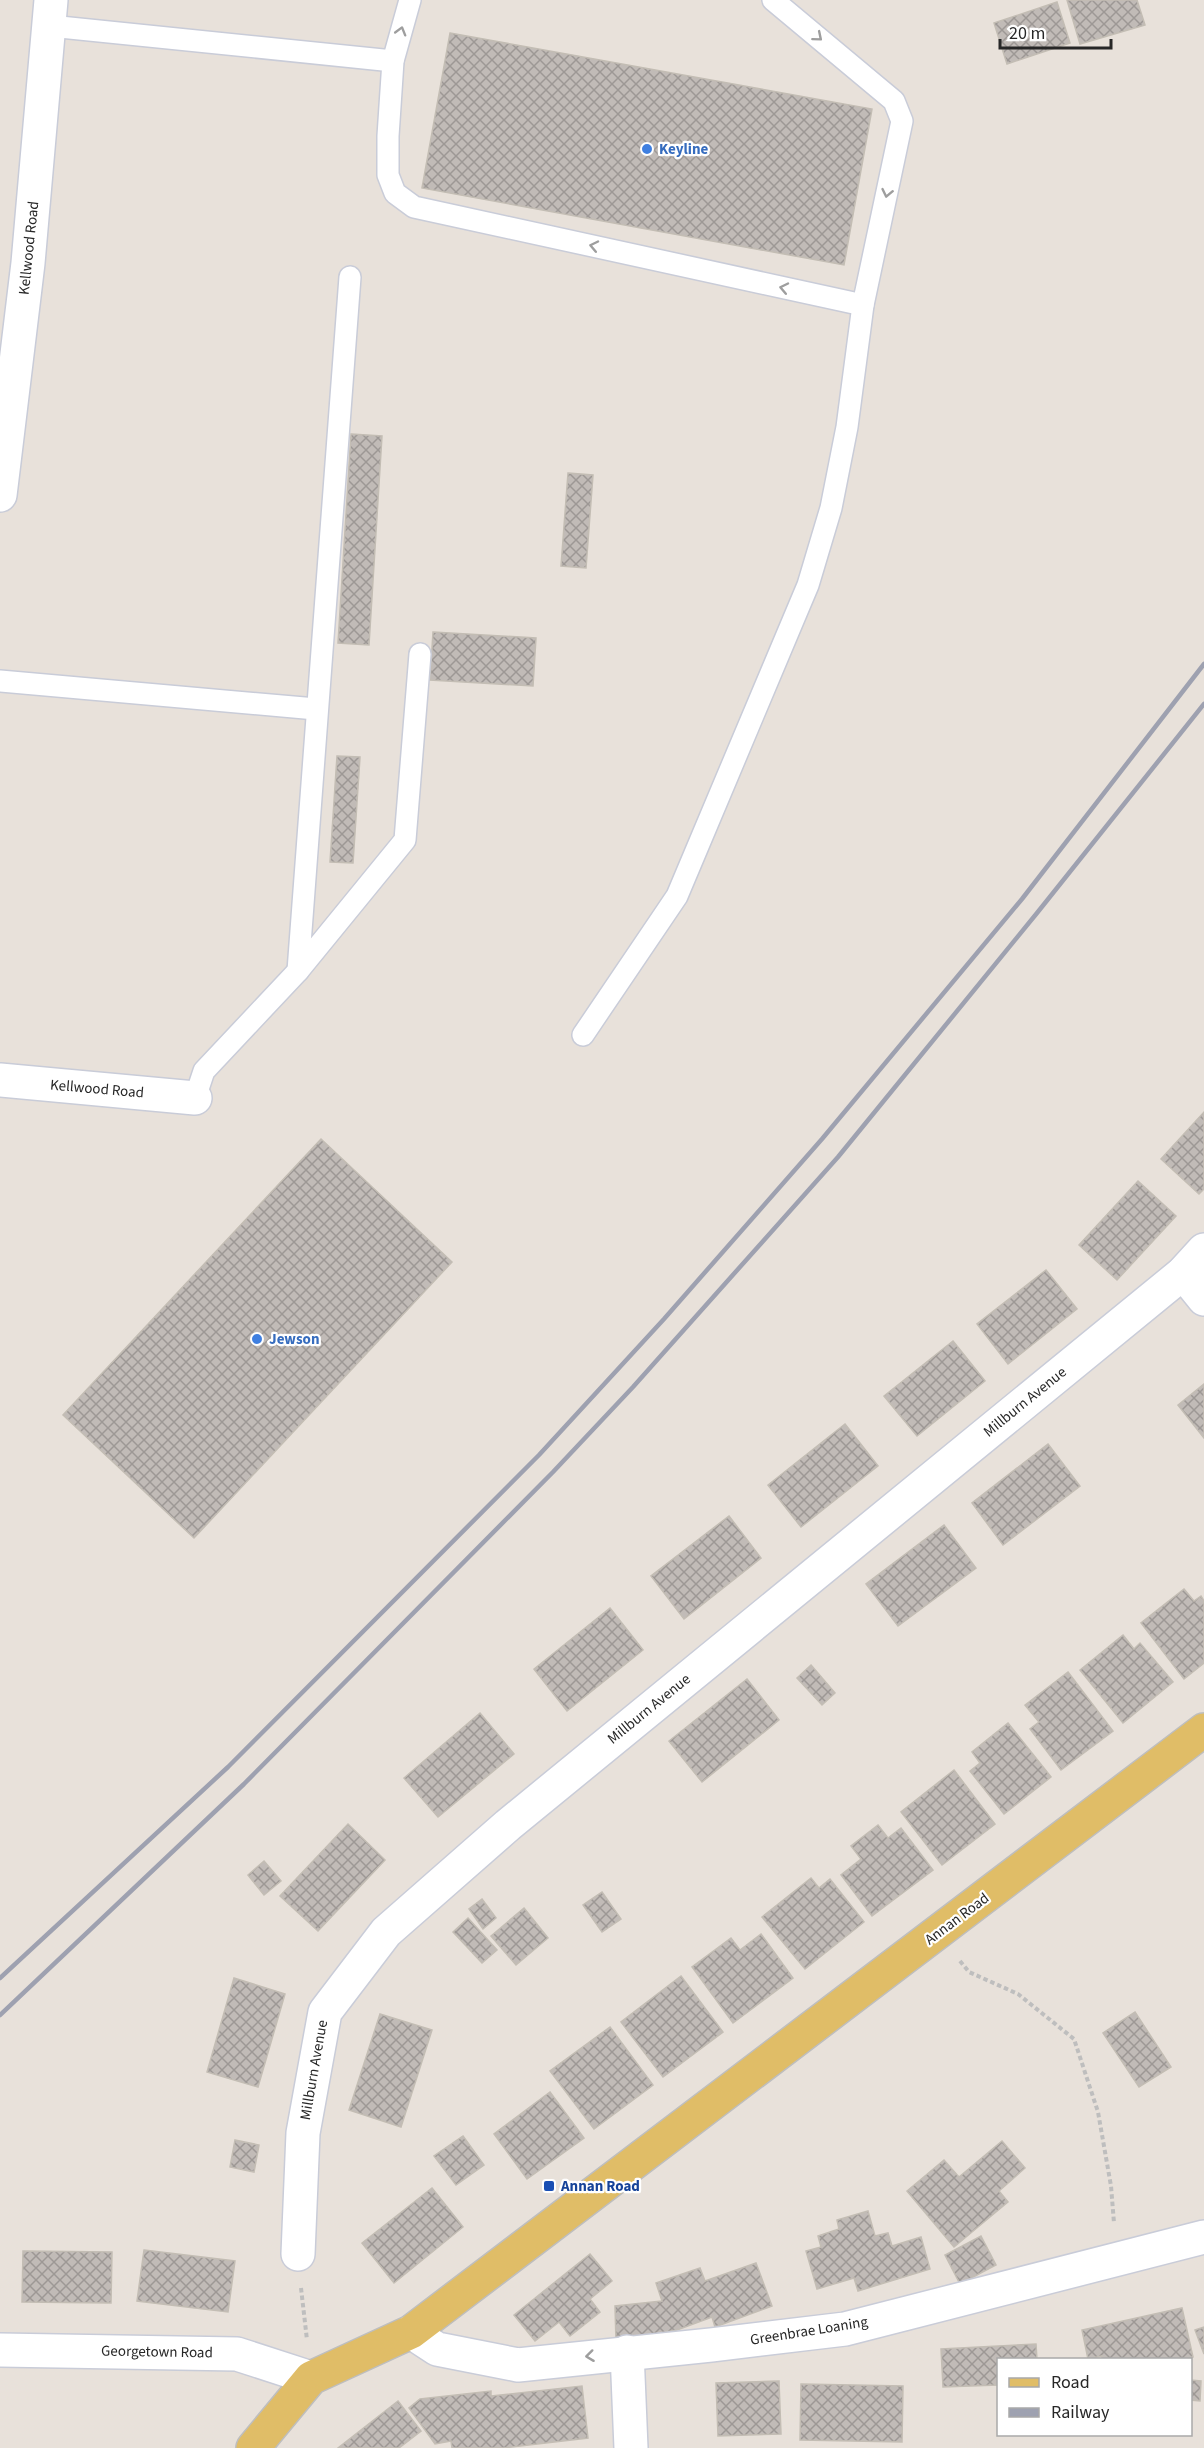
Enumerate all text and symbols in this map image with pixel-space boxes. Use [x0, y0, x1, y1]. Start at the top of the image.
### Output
scale bar [1000, 12, 1111, 50]
text: 20 m [1009, 21, 1045, 46]
one-way arrow [394, 26, 406, 36]
one-way arrow [811, 29, 822, 40]
place label: Keyline [659, 139, 708, 160]
marker: Keyline [640, 142, 654, 156]
one-way arrow [881, 188, 894, 198]
street label: Kellwood Road [14, 200, 44, 296]
one-way arrow [589, 240, 599, 253]
one-way arrow [780, 282, 790, 295]
street label: Kellwood Road [49, 1074, 145, 1104]
place label: Jewson [269, 1329, 320, 1350]
marker: Jewson [250, 1332, 264, 1346]
street label: Millburn Avenue [979, 1362, 1071, 1442]
street label: Millburn Avenue [603, 1669, 695, 1749]
street label: Annan Road [921, 1888, 993, 1950]
street label: Millburn Avenue [295, 2018, 333, 2122]
place label: Annan Road [560, 2176, 640, 2197]
marker: Annan Road [542, 2179, 556, 2193]
street label: Greenbrae Loaning [749, 2311, 870, 2351]
street label: Georgetown Road [101, 2341, 213, 2363]
one-way arrow [585, 2350, 594, 2362]
legend [997, 2358, 1192, 2436]
text: Road [1051, 2370, 1090, 2395]
text: Railway [1051, 2400, 1110, 2425]

